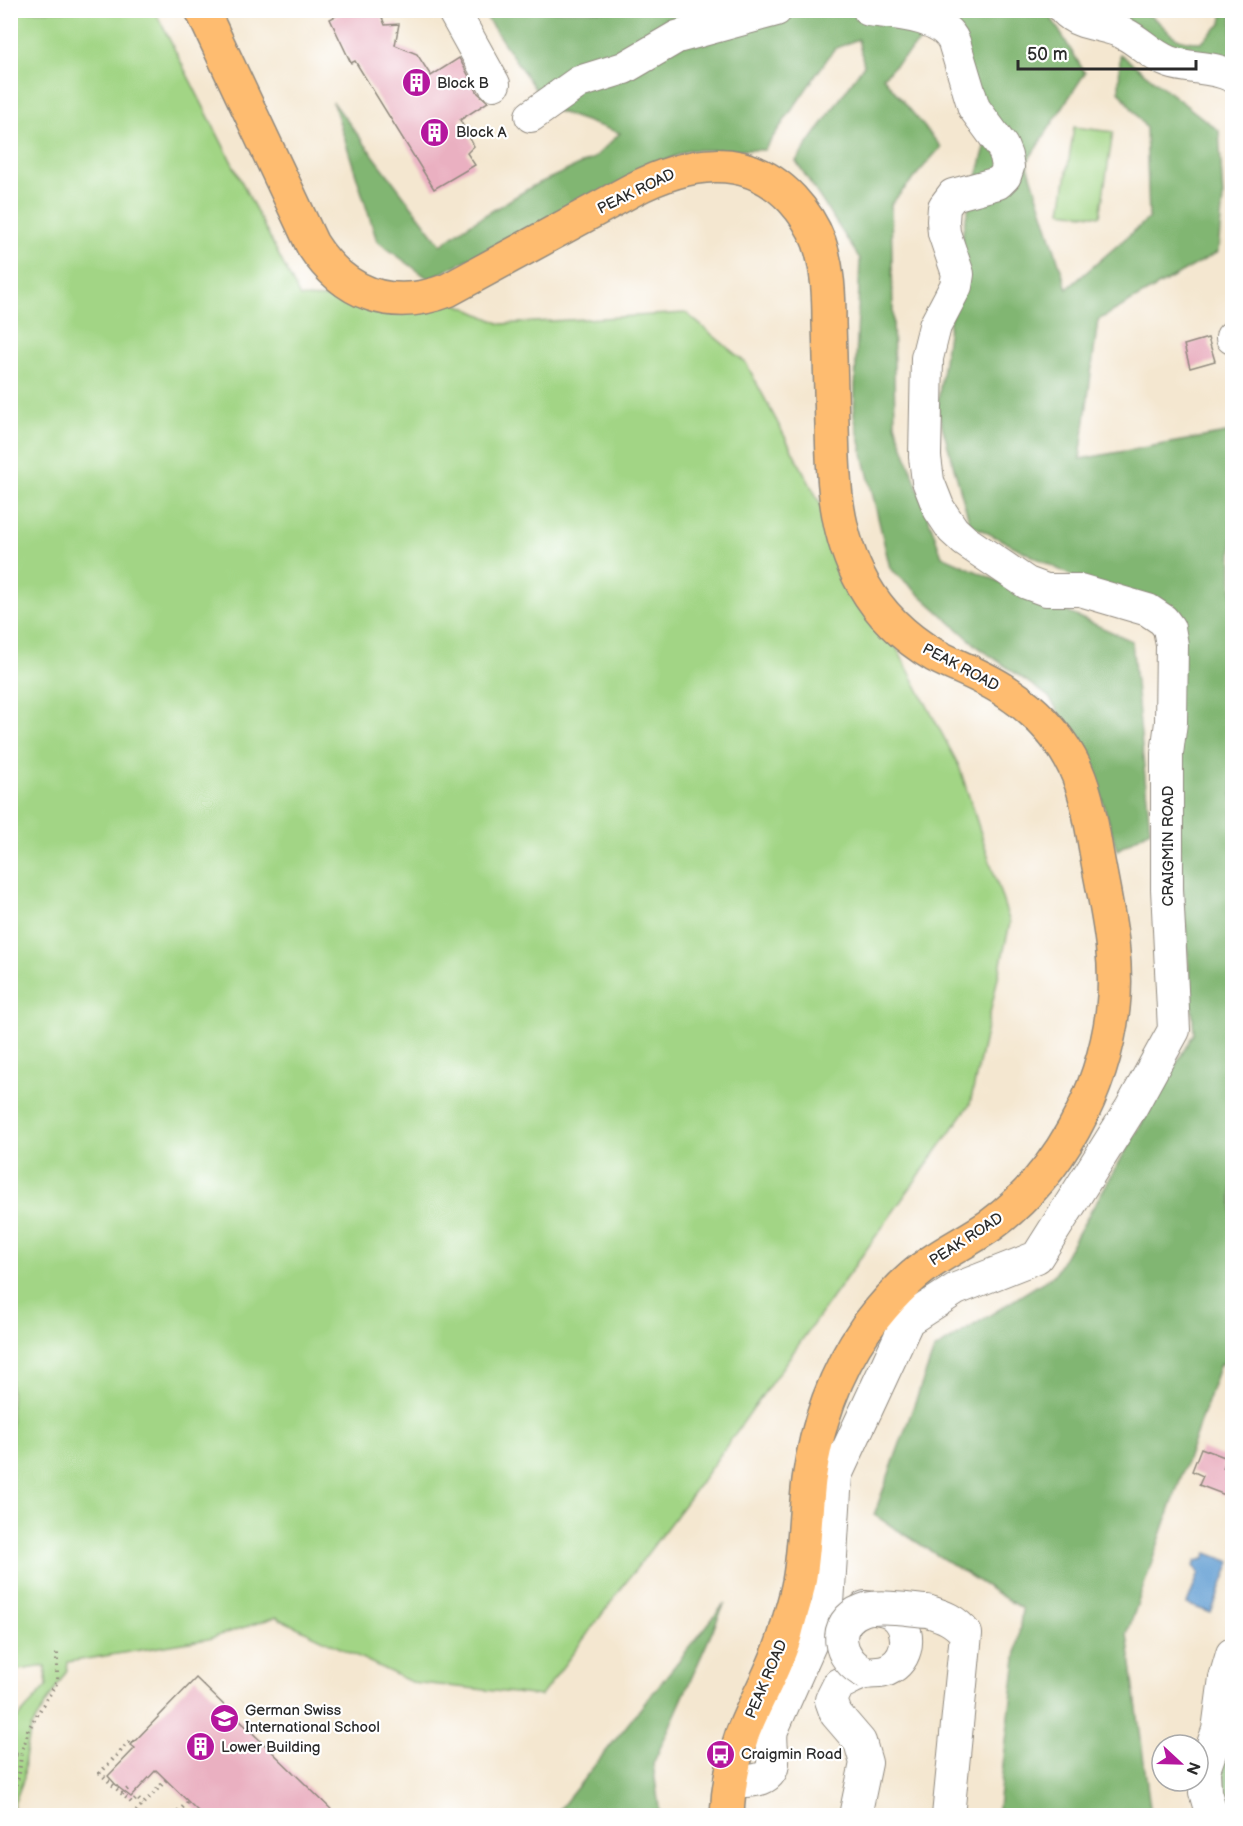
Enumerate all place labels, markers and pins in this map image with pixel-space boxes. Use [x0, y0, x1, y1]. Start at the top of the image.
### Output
building icon: Block B [400, 67, 432, 99]
place label: Block B [437, 74, 489, 93]
building icon: Block A [419, 116, 451, 148]
place label: Block A [456, 123, 507, 142]
place label: German Swiss International School [245, 1701, 380, 1737]
school or university icon: German Swiss International School [208, 1703, 240, 1735]
building icon: Lower Building [184, 1731, 216, 1763]
place label: Lower Building [221, 1738, 321, 1757]
bus stop icon: Craigmin Road [704, 1738, 736, 1770]
place label: Craigmin Road [741, 1745, 842, 1764]

